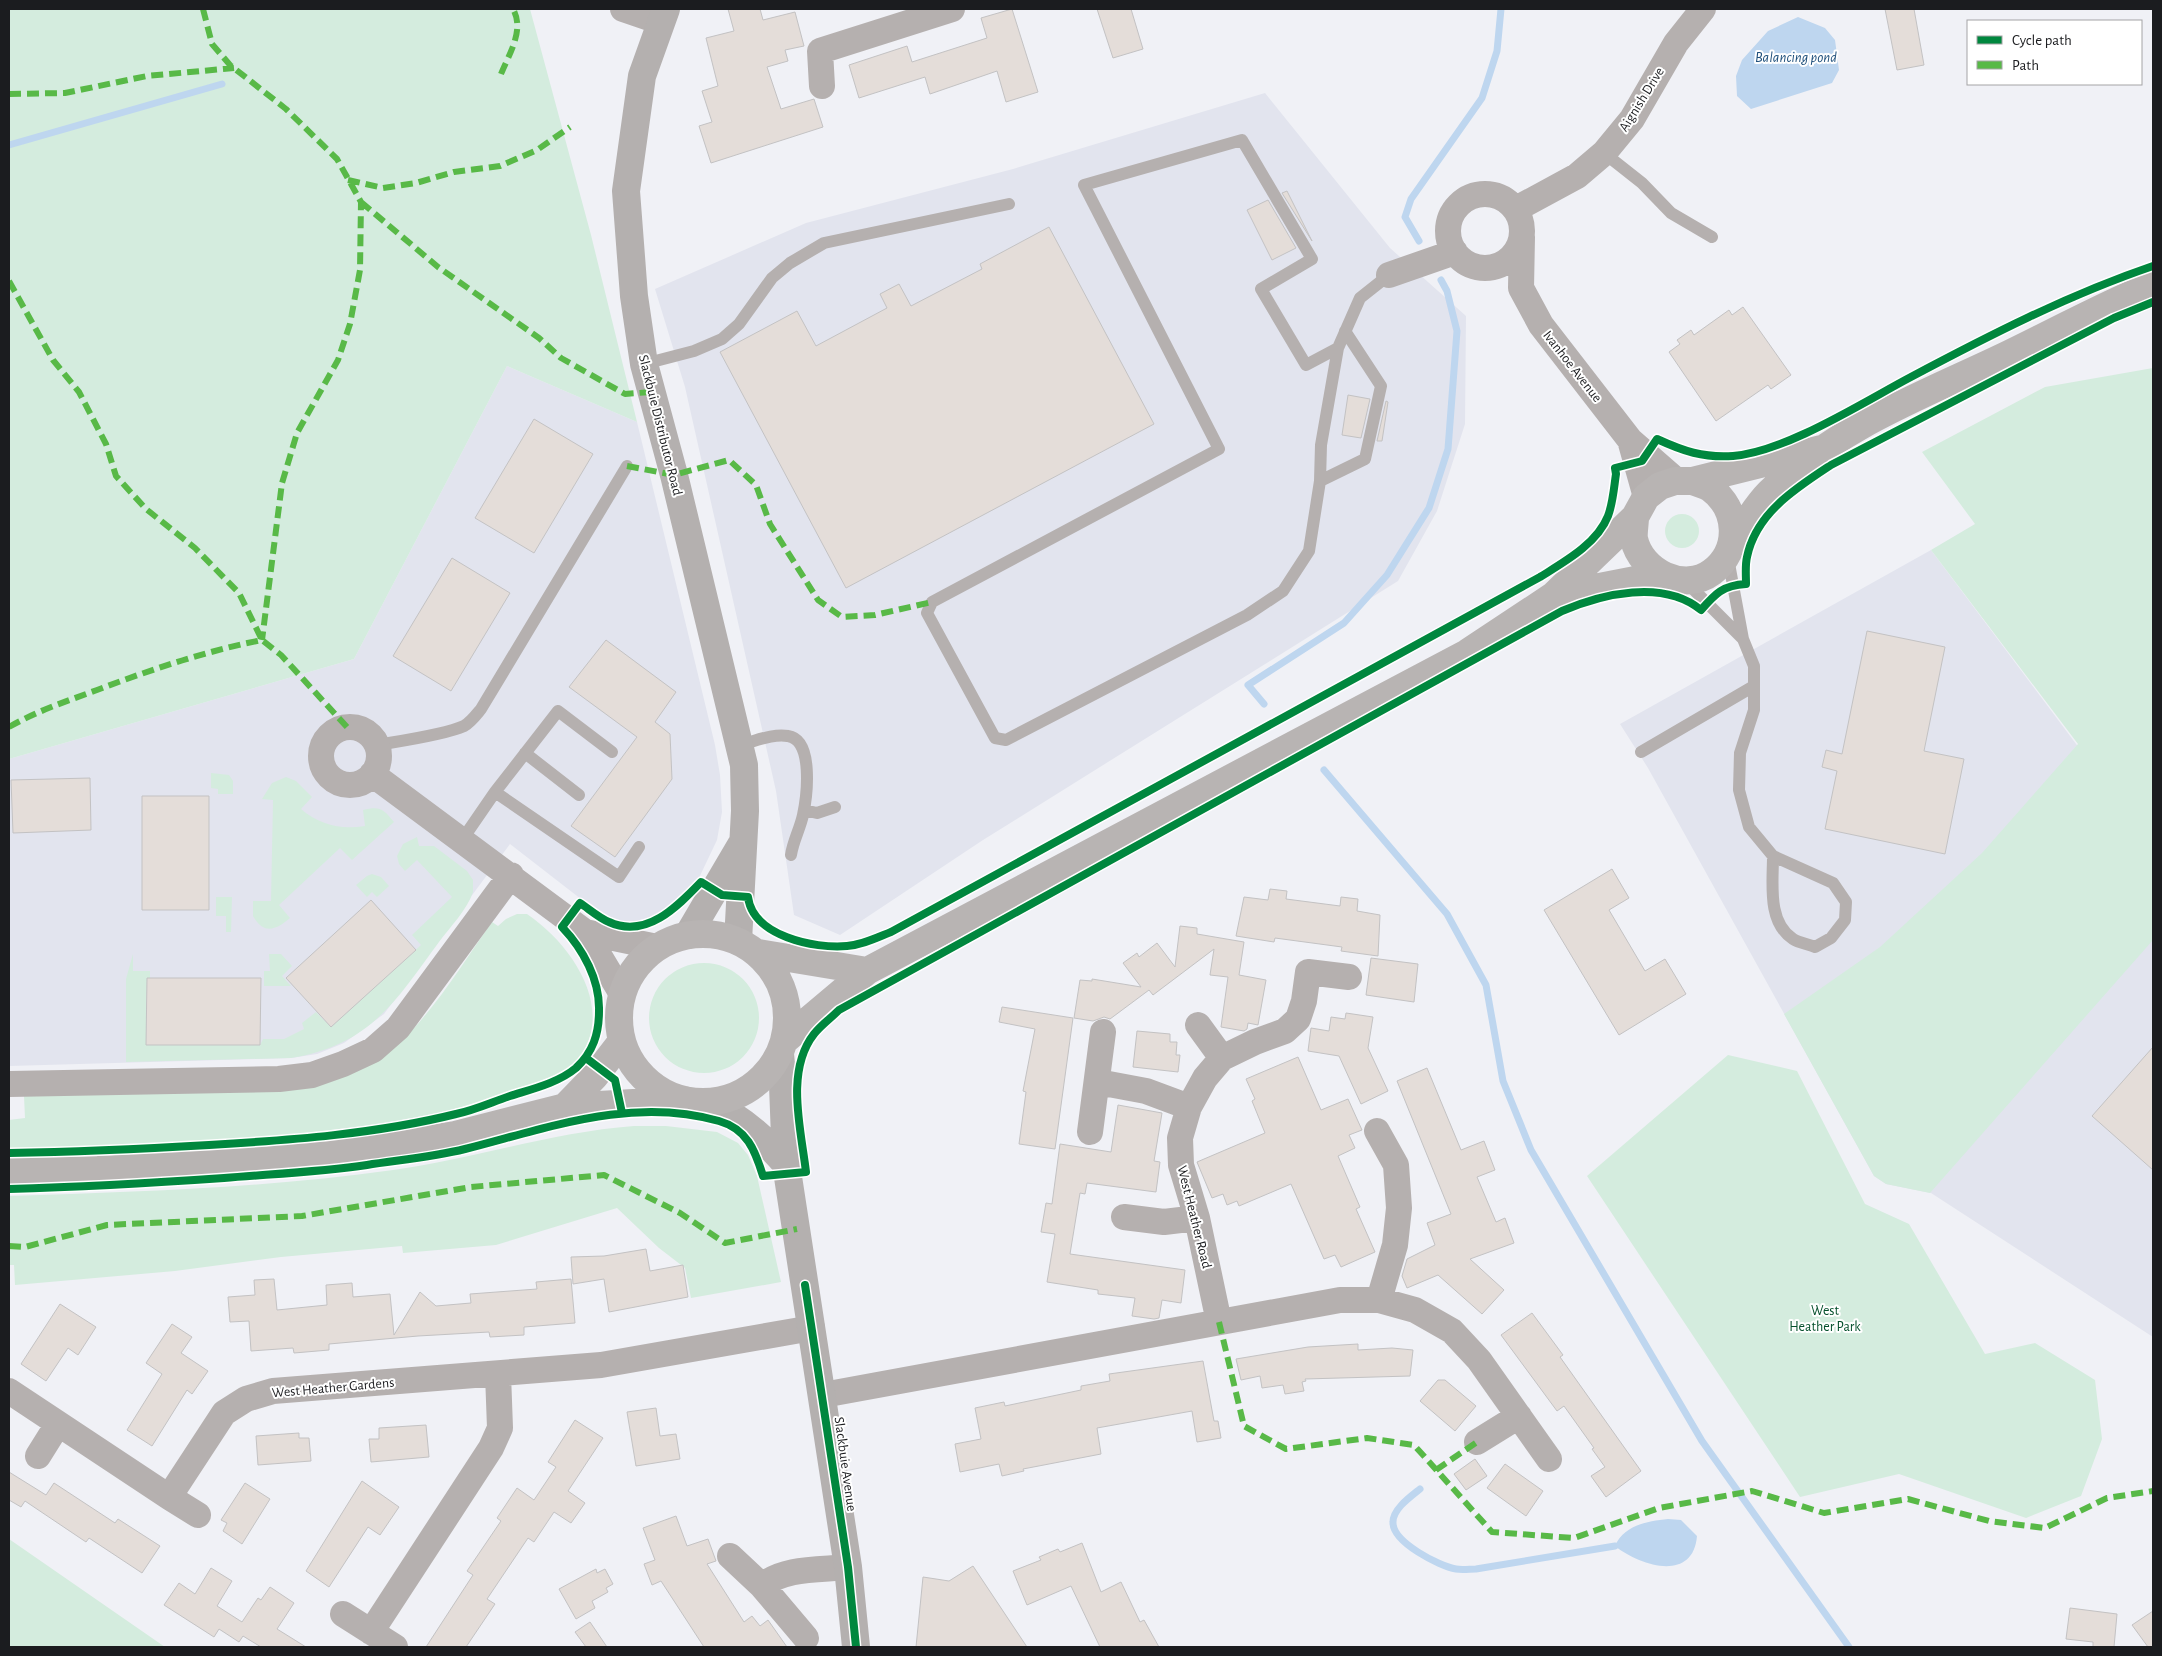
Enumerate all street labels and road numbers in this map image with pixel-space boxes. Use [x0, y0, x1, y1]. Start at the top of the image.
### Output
street label: Aignish Drive [1617, 65, 1667, 134]
street label: Ivanhoe Avenue [1540, 328, 1604, 405]
street label: Slackbuie Distributor Road [636, 353, 684, 497]
street label: West Heather Road [1174, 1164, 1214, 1270]
street label: West Heather Gardens [271, 1376, 395, 1400]
street label: Slackbuie Avenue [831, 1416, 859, 1512]

